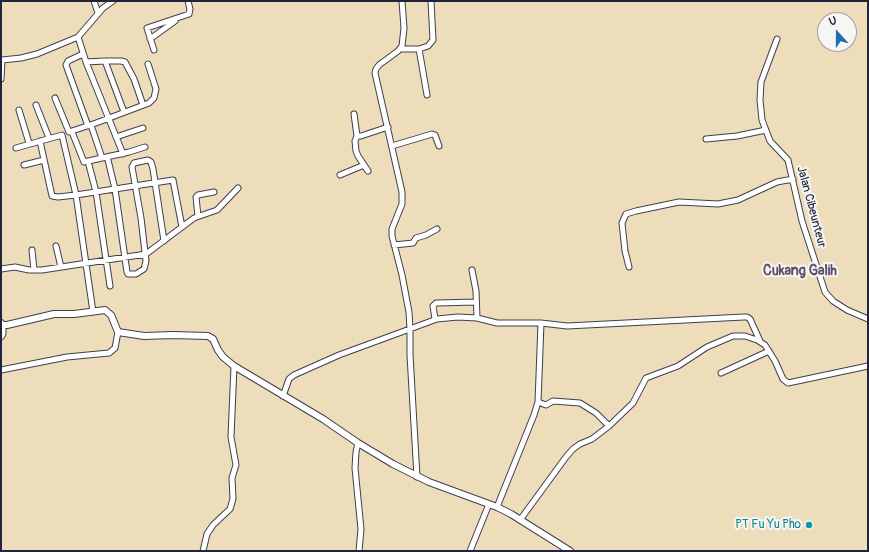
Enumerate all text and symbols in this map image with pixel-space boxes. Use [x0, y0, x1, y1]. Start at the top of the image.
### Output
north arrow [817, 12, 857, 52]
text: U [827, 14, 839, 29]
street label: Jalan Cibeunteur [793, 165, 829, 249]
district label: Cukang Galih [763, 263, 837, 279]
place label: PT Fu Yu Pho [735, 518, 801, 532]
marker: PT Fu Yu Pho [804, 520, 814, 530]

